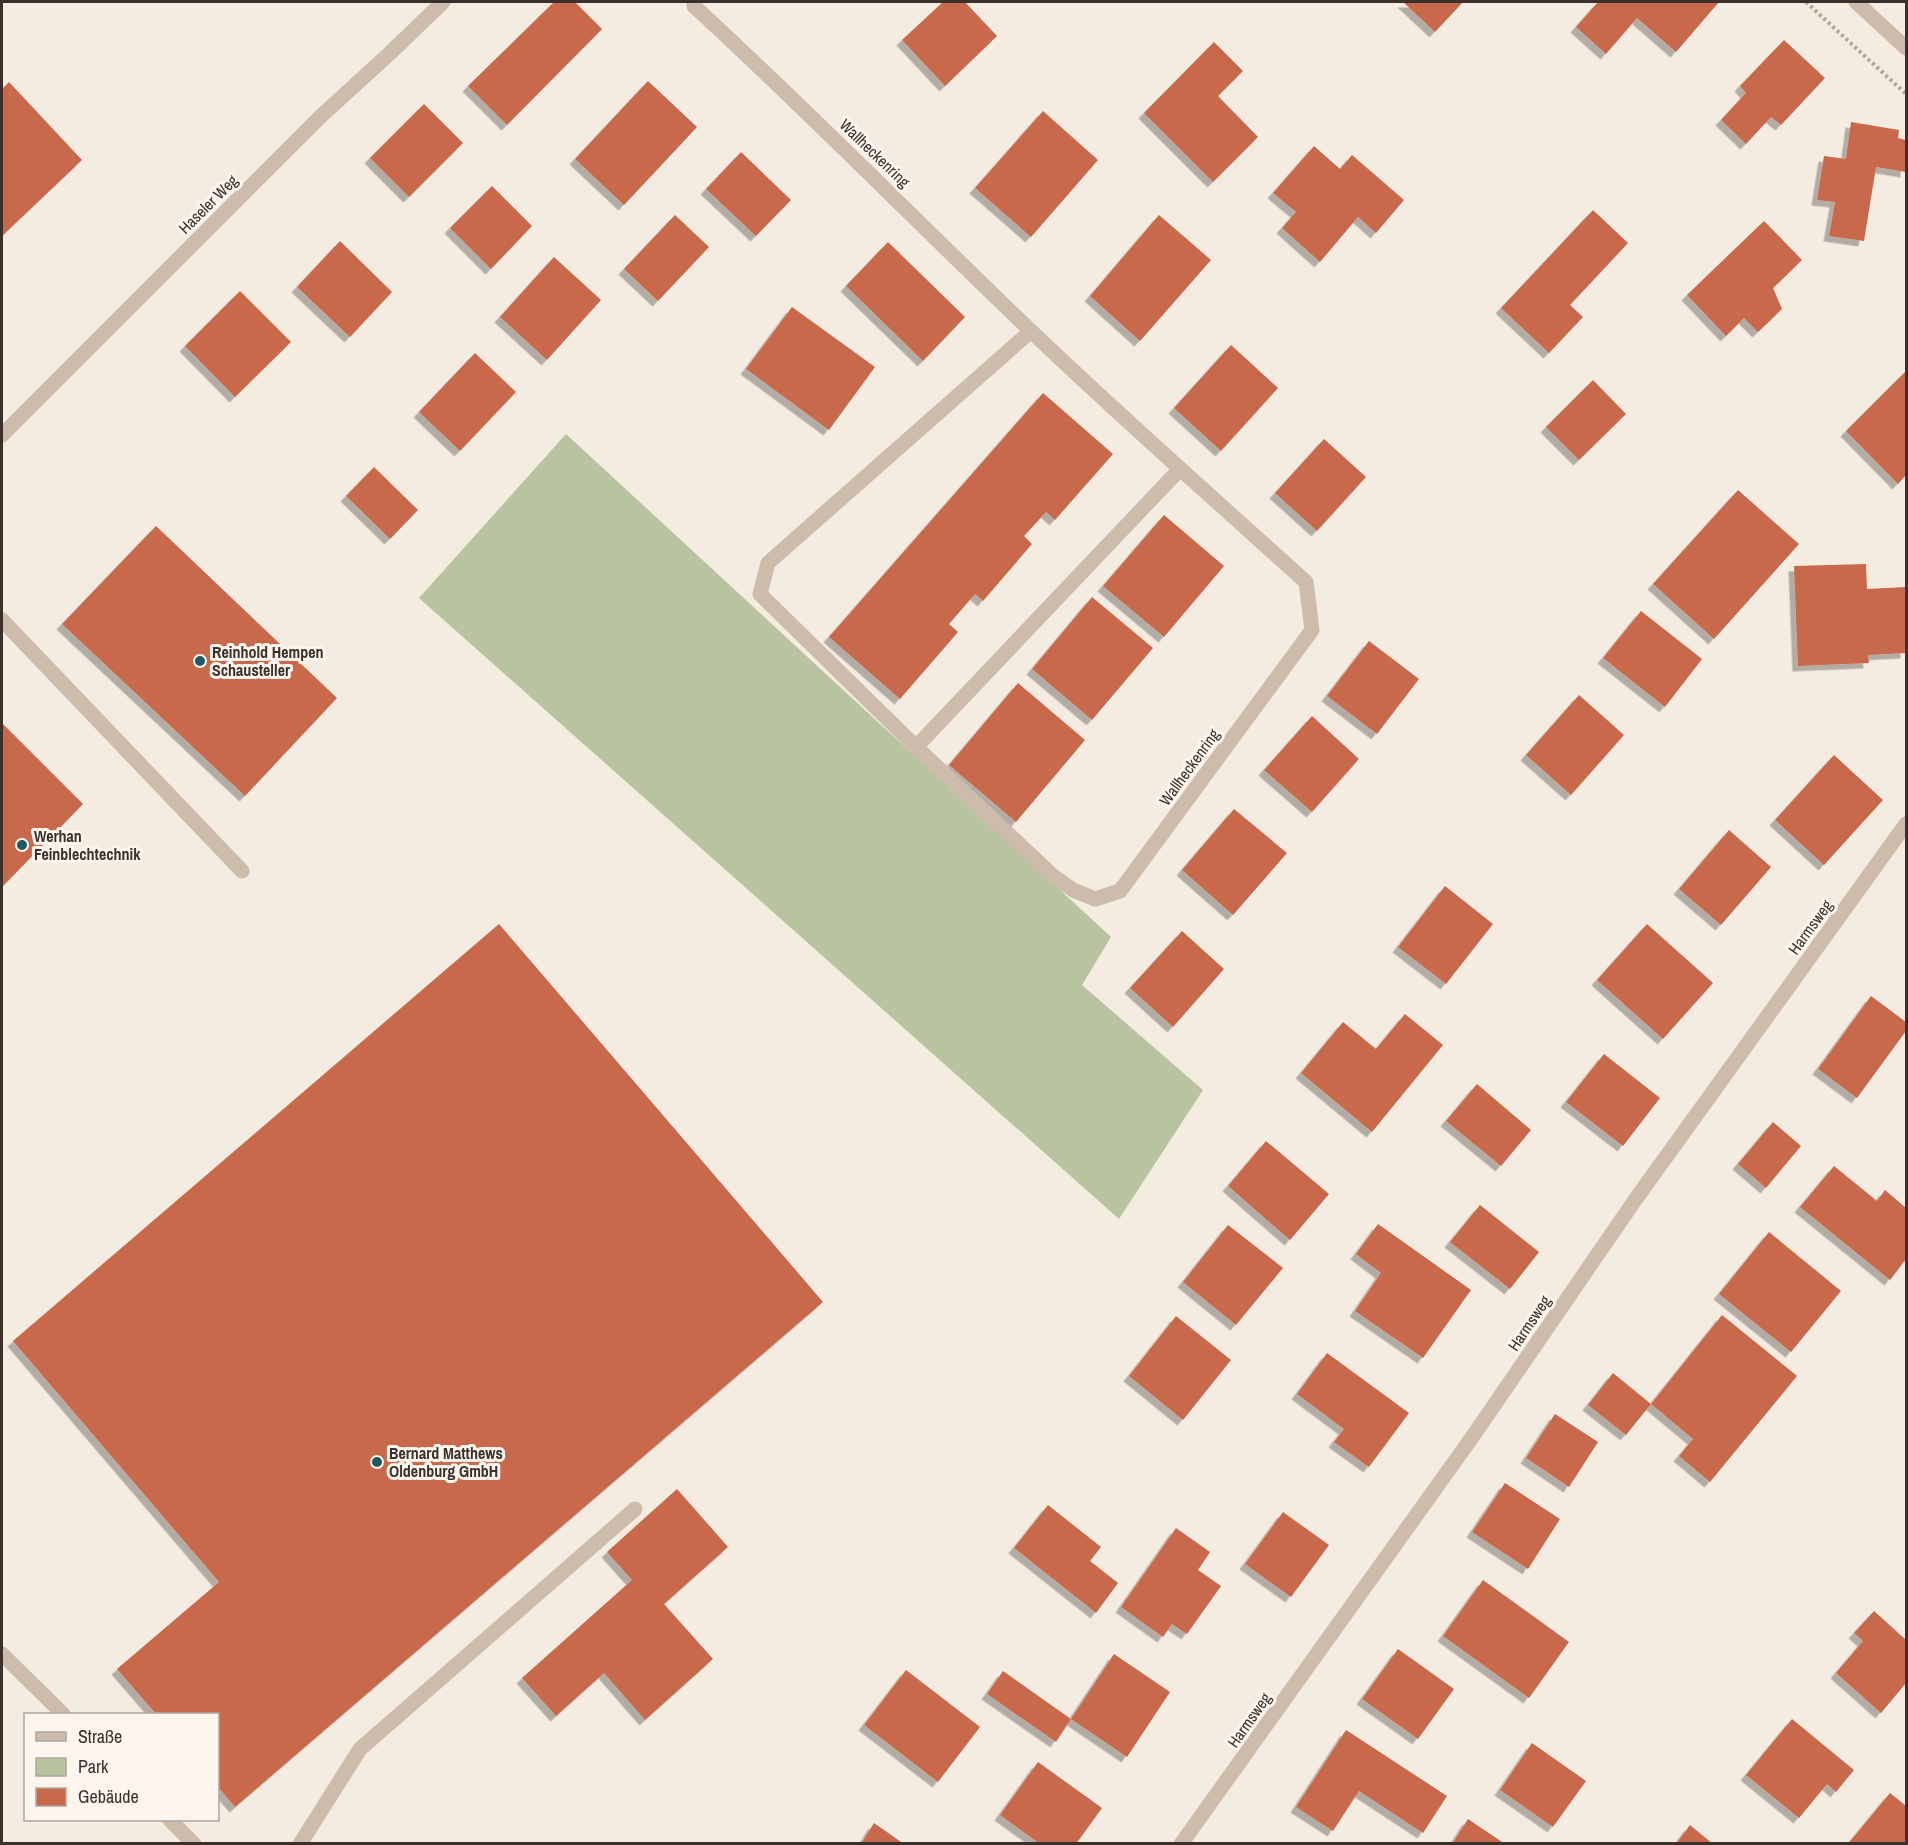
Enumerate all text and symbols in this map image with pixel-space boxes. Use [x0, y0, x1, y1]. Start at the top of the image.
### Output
street label: Wallheckenring [835, 114, 915, 193]
street label: Haseler Weg [173, 169, 243, 239]
place label: Reinhold Hempen Schausteller [212, 641, 324, 681]
marker: Reinhold Hempen Schausteller [193, 654, 207, 668]
street label: Wallheckenring [1154, 724, 1225, 810]
place label: Werhan Feinblechtechnik [34, 825, 141, 865]
marker: Werhan Feinblechtechnik [15, 838, 29, 852]
street label: Harmsweg [1783, 895, 1838, 959]
street label: Harmsweg [1502, 1290, 1556, 1355]
place label: Bernard Matthews Oldenburg GmbH [389, 1442, 503, 1482]
marker: Bernard Matthews Oldenburg GmbH [370, 1455, 384, 1469]
street label: Harmsweg [1222, 1687, 1276, 1752]
legend [24, 1713, 219, 1821]
text: Straße [78, 1724, 122, 1749]
text: Park [78, 1754, 109, 1779]
text: Gebäude [78, 1784, 139, 1809]

